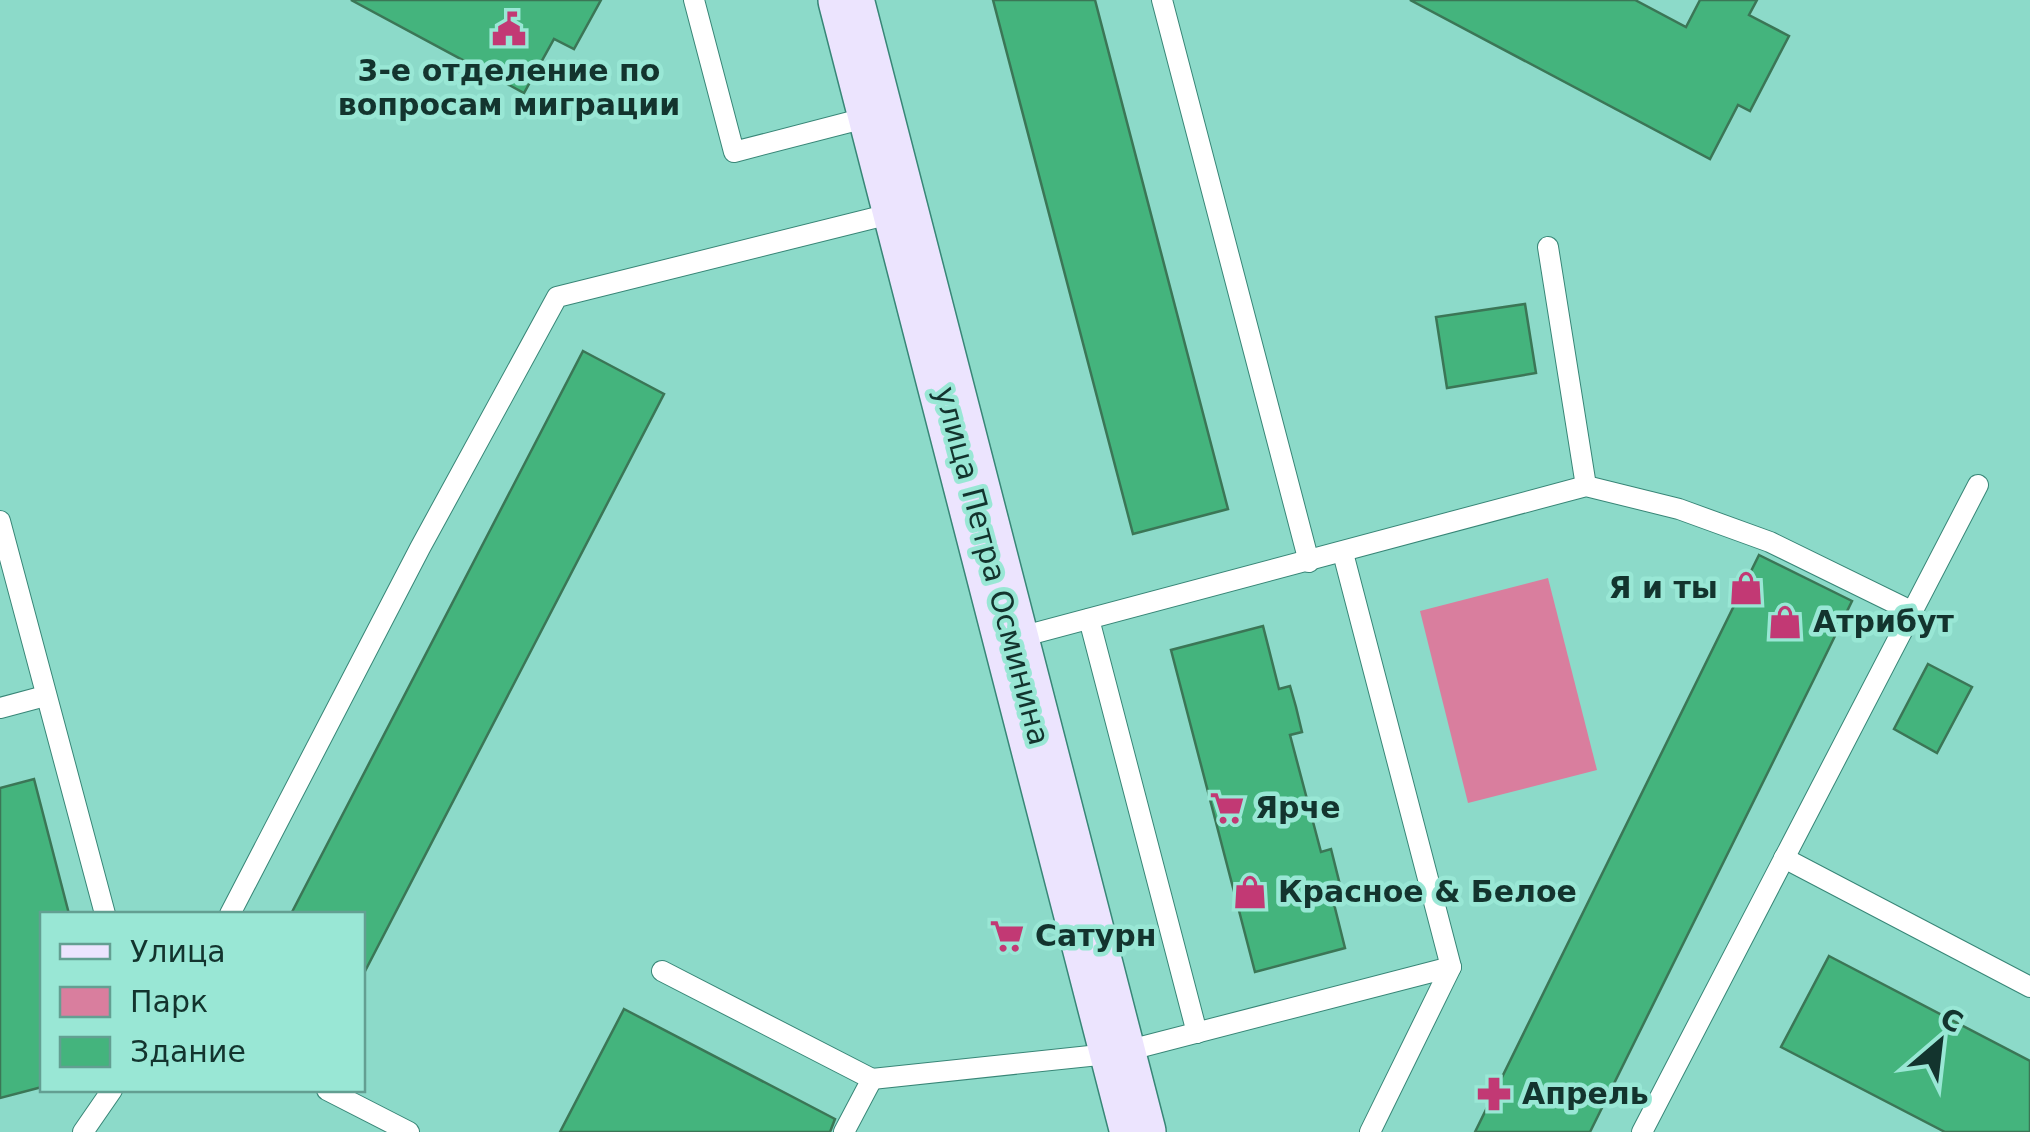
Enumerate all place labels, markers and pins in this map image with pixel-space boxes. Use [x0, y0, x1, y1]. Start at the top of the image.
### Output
public building icon: 3-е отделение по вопросам миграции [490, 10, 528, 48]
place label: 3-е отделение по вопросам миграции [338, 53, 680, 122]
shop icon: Я и ты [1727, 569, 1765, 607]
place label: Я и ты [1608, 570, 1718, 605]
shop icon: Атрибут [1766, 603, 1804, 641]
place label: Атрибут [1813, 604, 1955, 639]
supermarket icon: Ярче [1208, 789, 1246, 827]
place label: Ярче [1255, 790, 1341, 825]
shop icon: Красное & Белое [1231, 873, 1269, 911]
place label: Красное & Белое [1278, 874, 1577, 909]
supermarket icon: Сатурн [988, 917, 1026, 955]
place label: Сатурн [1035, 918, 1156, 953]
pharmacy icon: Апрель [1475, 1075, 1513, 1113]
place label: Апрель [1522, 1076, 1649, 1111]

